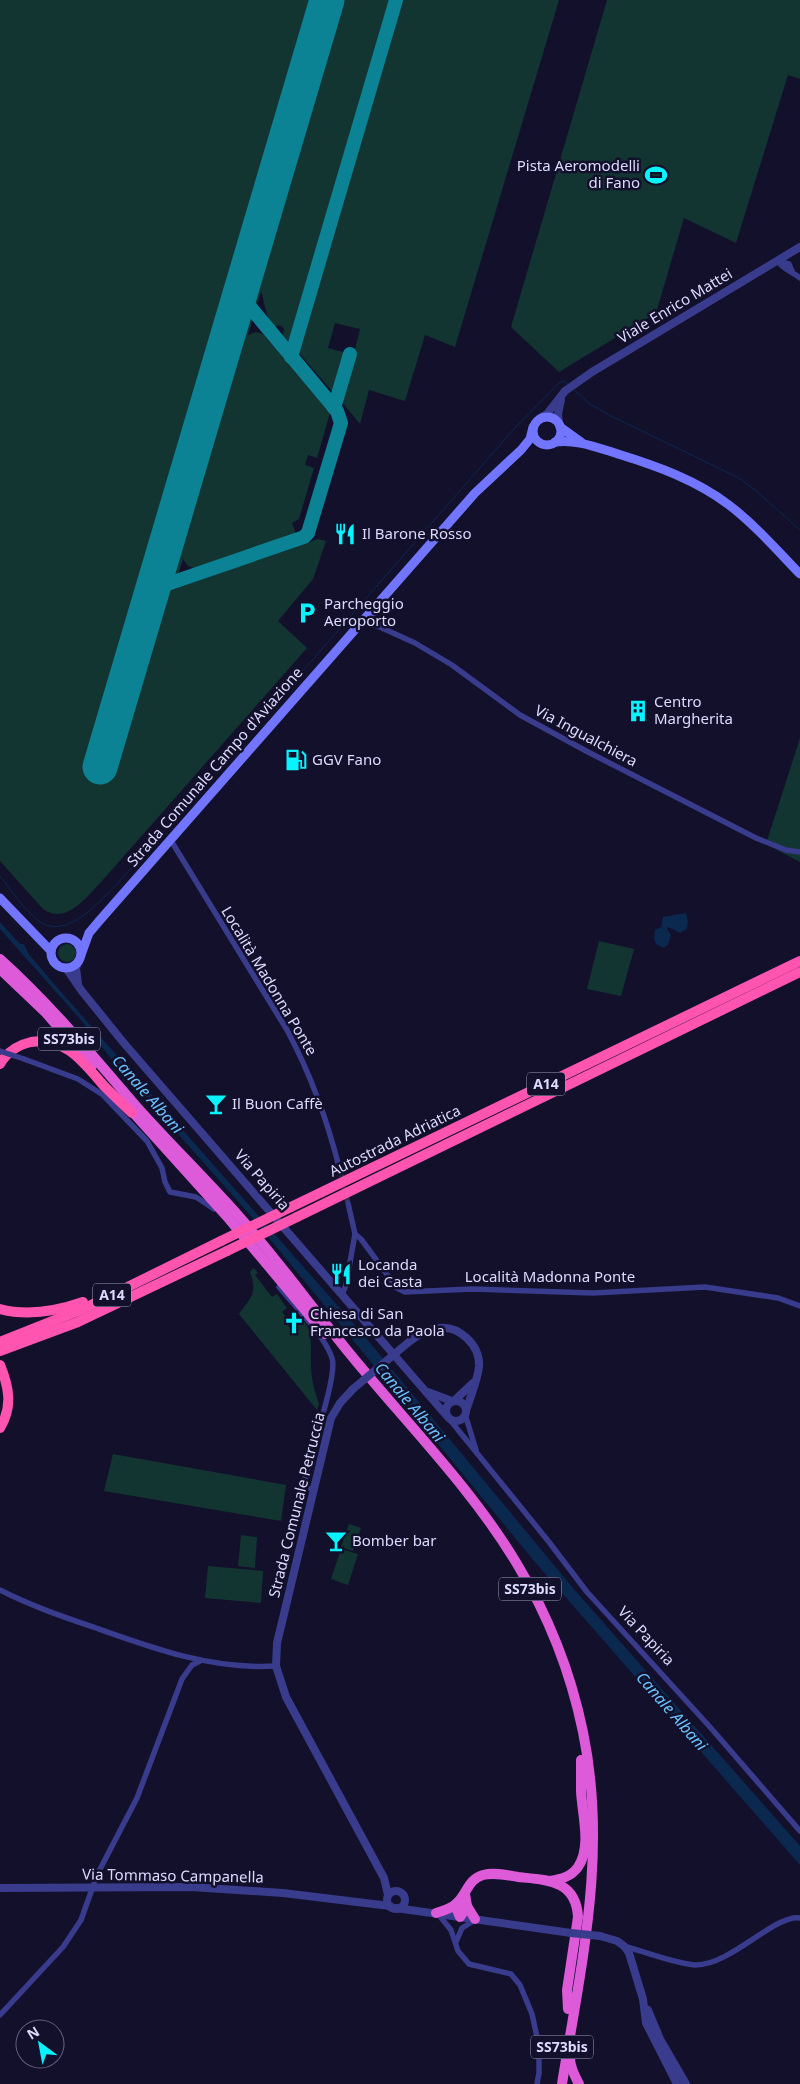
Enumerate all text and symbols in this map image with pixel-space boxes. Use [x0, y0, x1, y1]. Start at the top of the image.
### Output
place label: Pista Aeromodelli di Fano [517, 155, 640, 192]
sports icon: Pista Aeromodelli di Fano [643, 162, 669, 188]
street label: Viale Enrico Mattei [613, 263, 736, 347]
restaurant icon: Il Barone Rosso [332, 521, 358, 547]
place label: Il Barone Rosso [362, 523, 471, 543]
place label: Parcheggio Aeroporto [324, 593, 404, 630]
parking icon: Parcheggio Aeroporto [294, 600, 320, 626]
street label: Strada Comunale Campo d'Aviazione [122, 662, 306, 870]
place label: Centro Margherita [654, 691, 733, 728]
building icon: Centro Margherita [625, 698, 651, 724]
street label: Via Ingualchiera [532, 700, 641, 771]
fuel station icon: GGV Fano [283, 747, 309, 773]
place label: GGV Fano [312, 749, 381, 769]
street label: Località Madonna Ponte [217, 902, 322, 1059]
road number: SS73bis [38, 1028, 100, 1050]
water label: Canale Albani [108, 1050, 189, 1139]
road number: A14 [527, 1072, 565, 1096]
bar icon: Il Buon Caffè [203, 1091, 229, 1117]
place label: Il Buon Caffè [232, 1093, 323, 1113]
street label: Autostrada Adriatica [325, 1100, 464, 1181]
street label: Via Papiria [231, 1145, 295, 1214]
place label: Locanda dei Casta [358, 1254, 422, 1291]
restaurant icon: Locanda dei Casta [328, 1261, 354, 1287]
street label: Località Madonna Ponte [465, 1266, 635, 1286]
road number: A14 [93, 1284, 131, 1306]
place label: Chiesa di San Francesco da Paola [310, 1303, 445, 1340]
church icon: Chiesa di San Francesco da Paola [281, 1310, 307, 1336]
water label: Canale Albani [370, 1357, 450, 1447]
street label: Strada Comunale Petruccia [263, 1410, 329, 1600]
bar icon: Bomber bar [323, 1528, 349, 1554]
place label: Bomber bar [352, 1530, 436, 1550]
road number: SS73bis [499, 1578, 561, 1600]
street label: Via Papiria [614, 1601, 679, 1669]
water label: Canale Albani [632, 1667, 713, 1756]
street label: Via Tommaso Campanella [82, 1863, 264, 1887]
north arrow [15, 2019, 65, 2069]
text: N [23, 2021, 43, 2044]
road number: SS73bis [531, 2035, 593, 2058]

